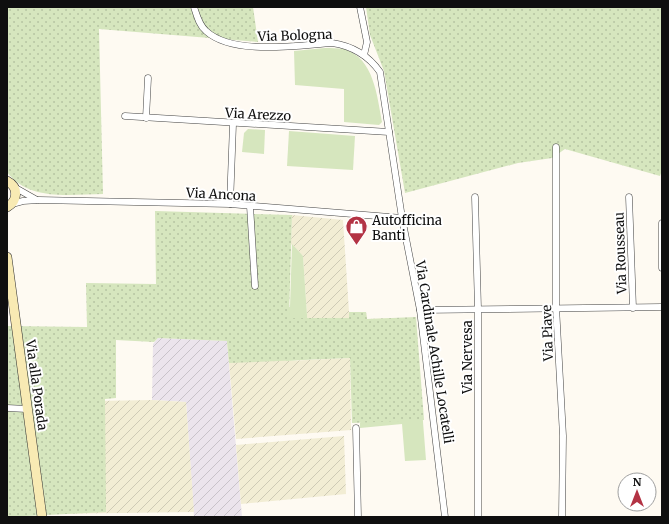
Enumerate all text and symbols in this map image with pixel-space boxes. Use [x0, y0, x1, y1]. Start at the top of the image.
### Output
street label: Via Bologna [256, 26, 333, 45]
street label: Via Arezzo [224, 104, 292, 125]
street label: Via Ancona [184, 184, 257, 205]
place label: Autofficina Banti [371, 212, 442, 244]
street label: Via Rousseau [611, 212, 630, 295]
shop icon: Autofficina Banti [344, 214, 370, 247]
street label: Via Cardinale Achille Locatelli [411, 258, 457, 445]
street label: Via Piave [538, 304, 557, 362]
street label: Via Nervesa [459, 320, 476, 395]
street label: Via alla Porada [22, 338, 51, 431]
north arrow [617, 472, 657, 512]
text: N [633, 475, 642, 489]

